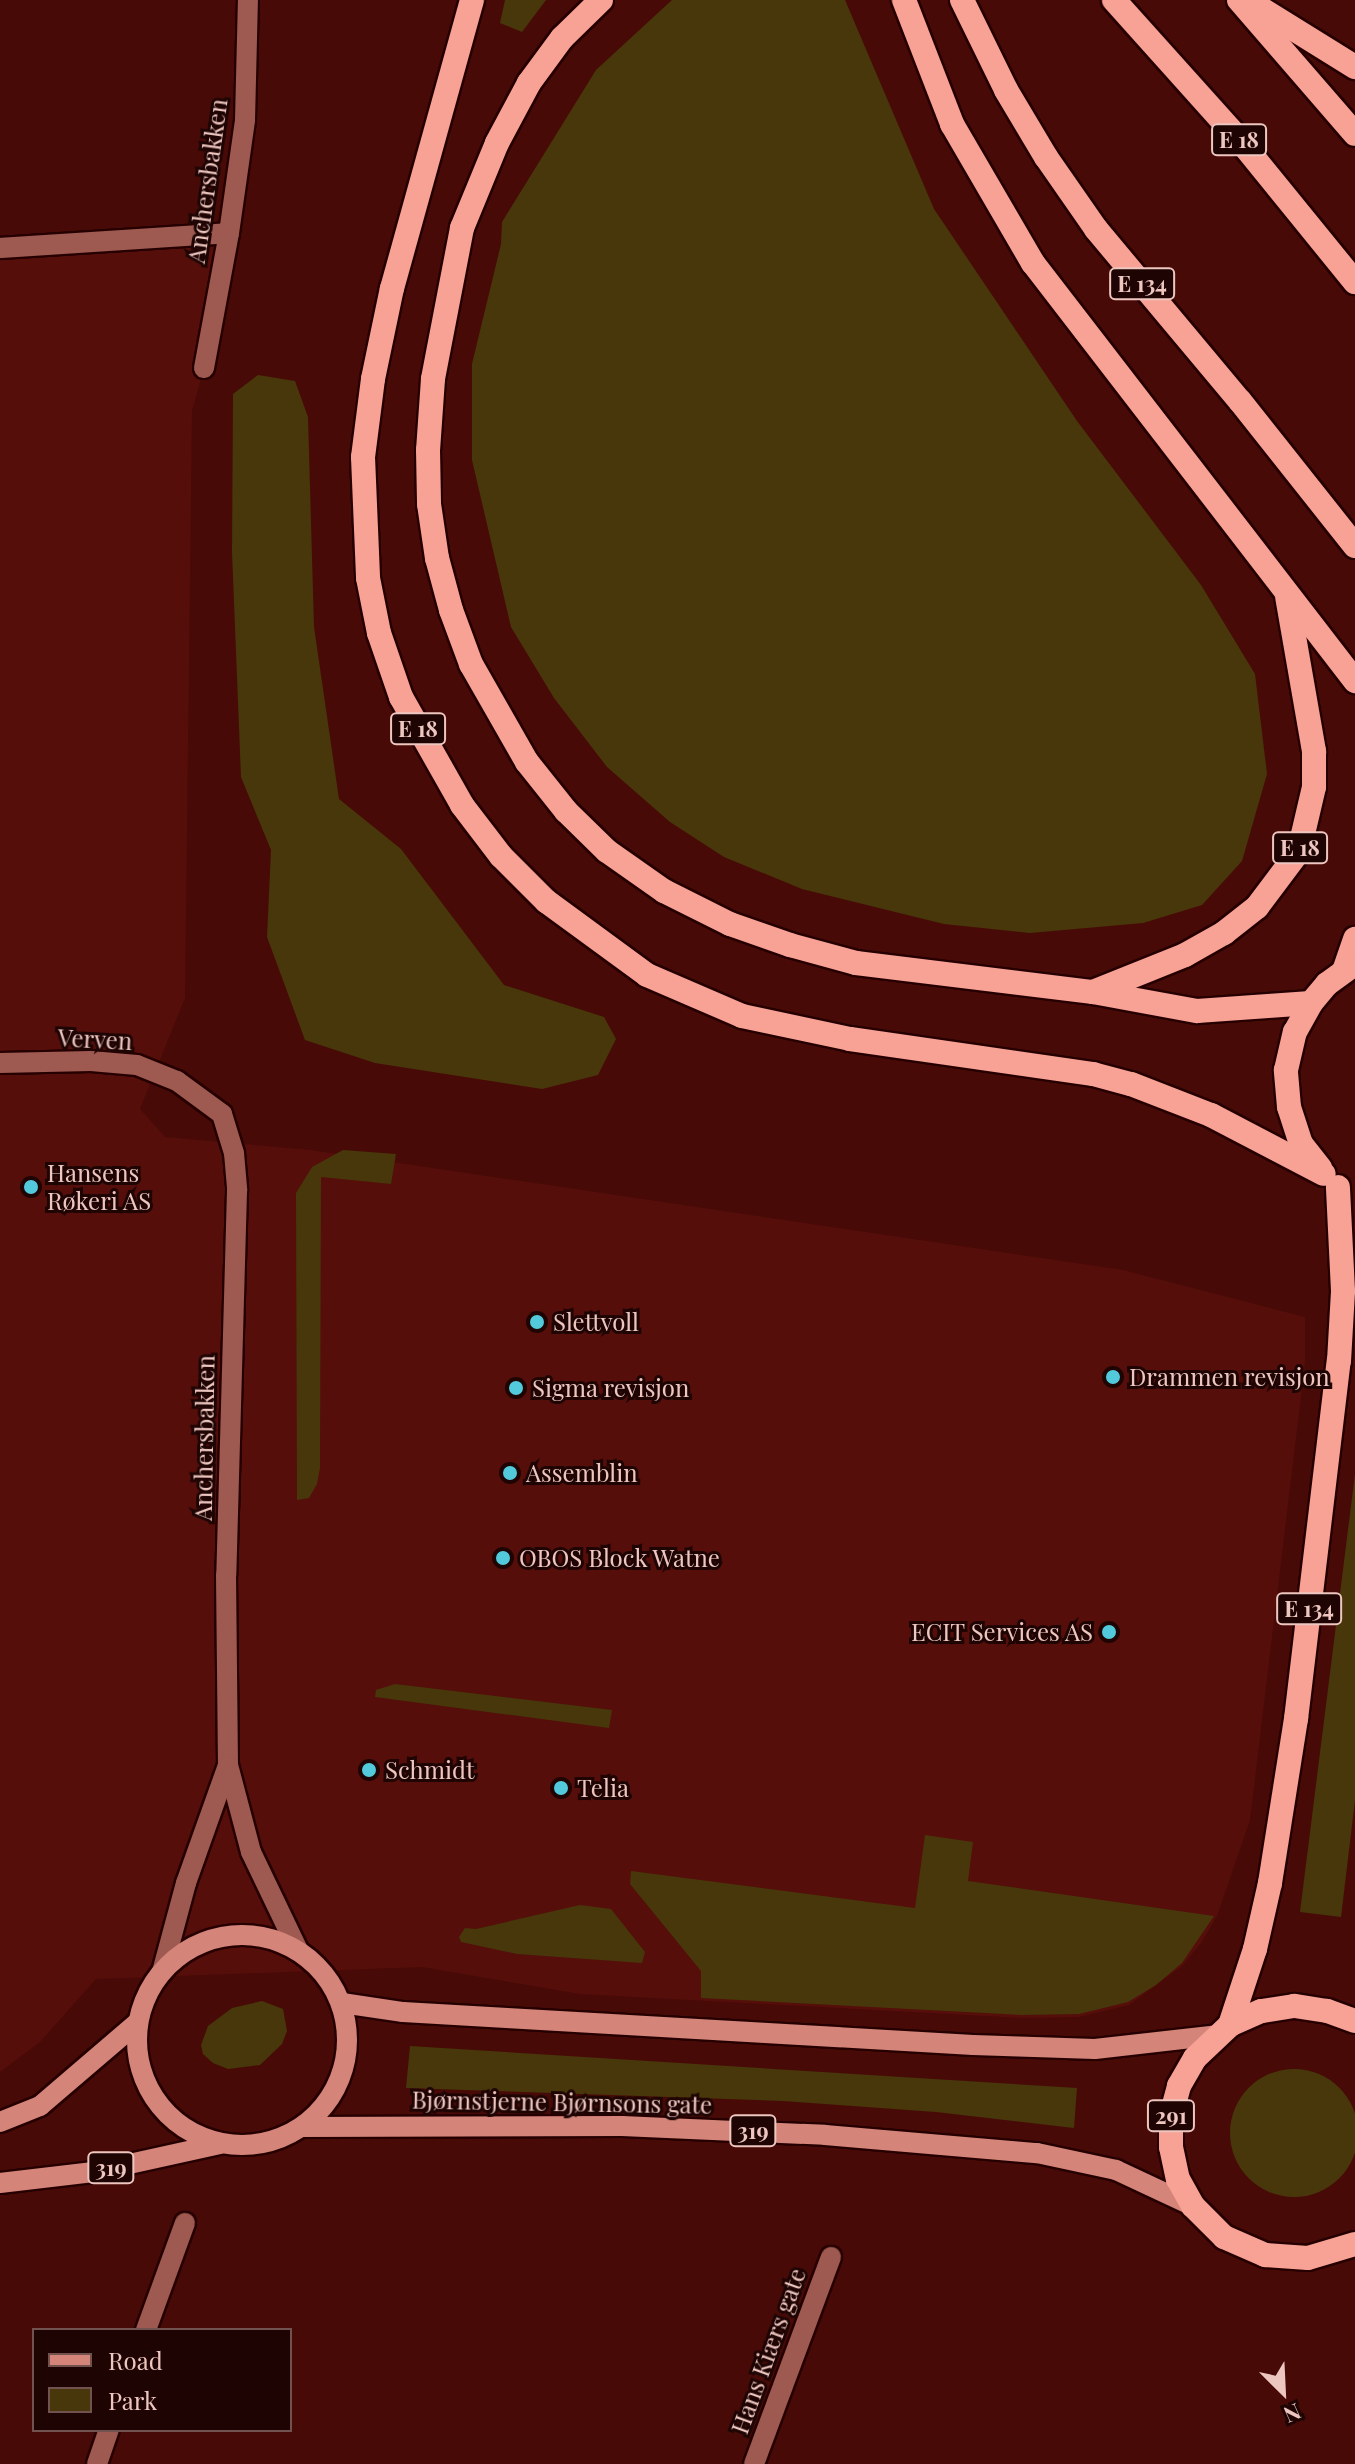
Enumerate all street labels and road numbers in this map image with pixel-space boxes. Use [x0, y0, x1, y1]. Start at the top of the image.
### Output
street label: Anchersbakken [181, 97, 233, 265]
road number: E 18 [1211, 122, 1267, 158]
road number: E 134 [1108, 266, 1176, 302]
road number: E 18 [390, 711, 446, 747]
road number: E 18 [1272, 830, 1328, 866]
street label: Verven [57, 1023, 133, 1055]
street label: Anchersbakken [188, 1355, 220, 1521]
road number: E 134 [1275, 1591, 1343, 1627]
street label: Bjørnstjerne Bjørnsons gate [412, 2085, 712, 2119]
road number: 291 [1145, 2098, 1197, 2134]
road number: 319 [729, 2113, 777, 2149]
road number: 319 [87, 2150, 135, 2186]
street label: Hans Kiærs gate [725, 2264, 811, 2438]

